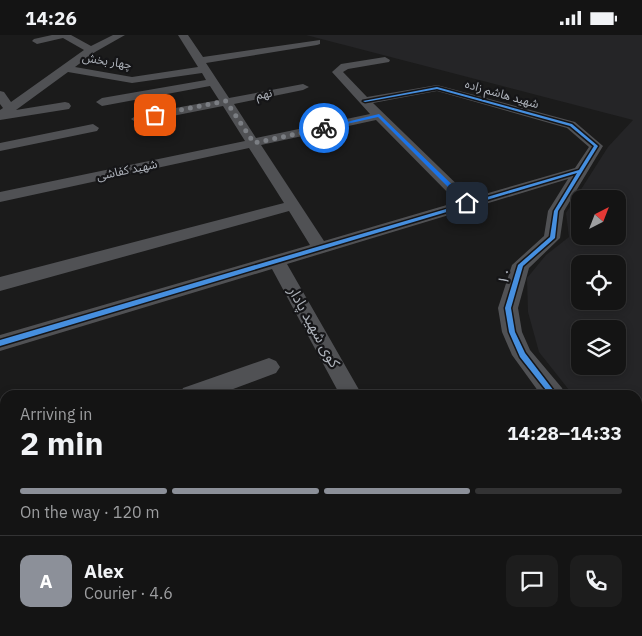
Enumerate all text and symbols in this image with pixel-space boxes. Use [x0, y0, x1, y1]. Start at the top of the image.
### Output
text: 14:26 [25, 6, 77, 30]
street label: چهار بخش [81, 49, 133, 73]
street label: شهید هاشم زاده [463, 76, 541, 113]
street label: نهم [255, 85, 273, 104]
pin [134, 94, 176, 136]
icon: bag [141, 101, 169, 129]
courier [299, 103, 349, 153]
icon: bike [310, 114, 338, 142]
street label: شهید کفاشی [95, 156, 159, 183]
pin [446, 182, 488, 224]
icon: home [453, 189, 481, 217]
north arrow [571, 190, 626, 245]
map controls [571, 190, 626, 375]
button: locate [571, 255, 626, 310]
street label: ۱۰ [493, 265, 516, 287]
street label: کوی شهید پادار [283, 282, 345, 372]
button: layers [571, 320, 626, 375]
text: Arriving in [20, 404, 92, 424]
text: 14:28–14:33 [507, 421, 622, 445]
text: 2 min [20, 422, 104, 464]
text: On the way · 120 m [20, 502, 159, 522]
button: chat [506, 555, 558, 607]
button: phone [570, 555, 622, 607]
text: Alex [84, 559, 124, 583]
text: A [39, 569, 53, 593]
text: Courier · 4.6 [84, 583, 173, 603]

